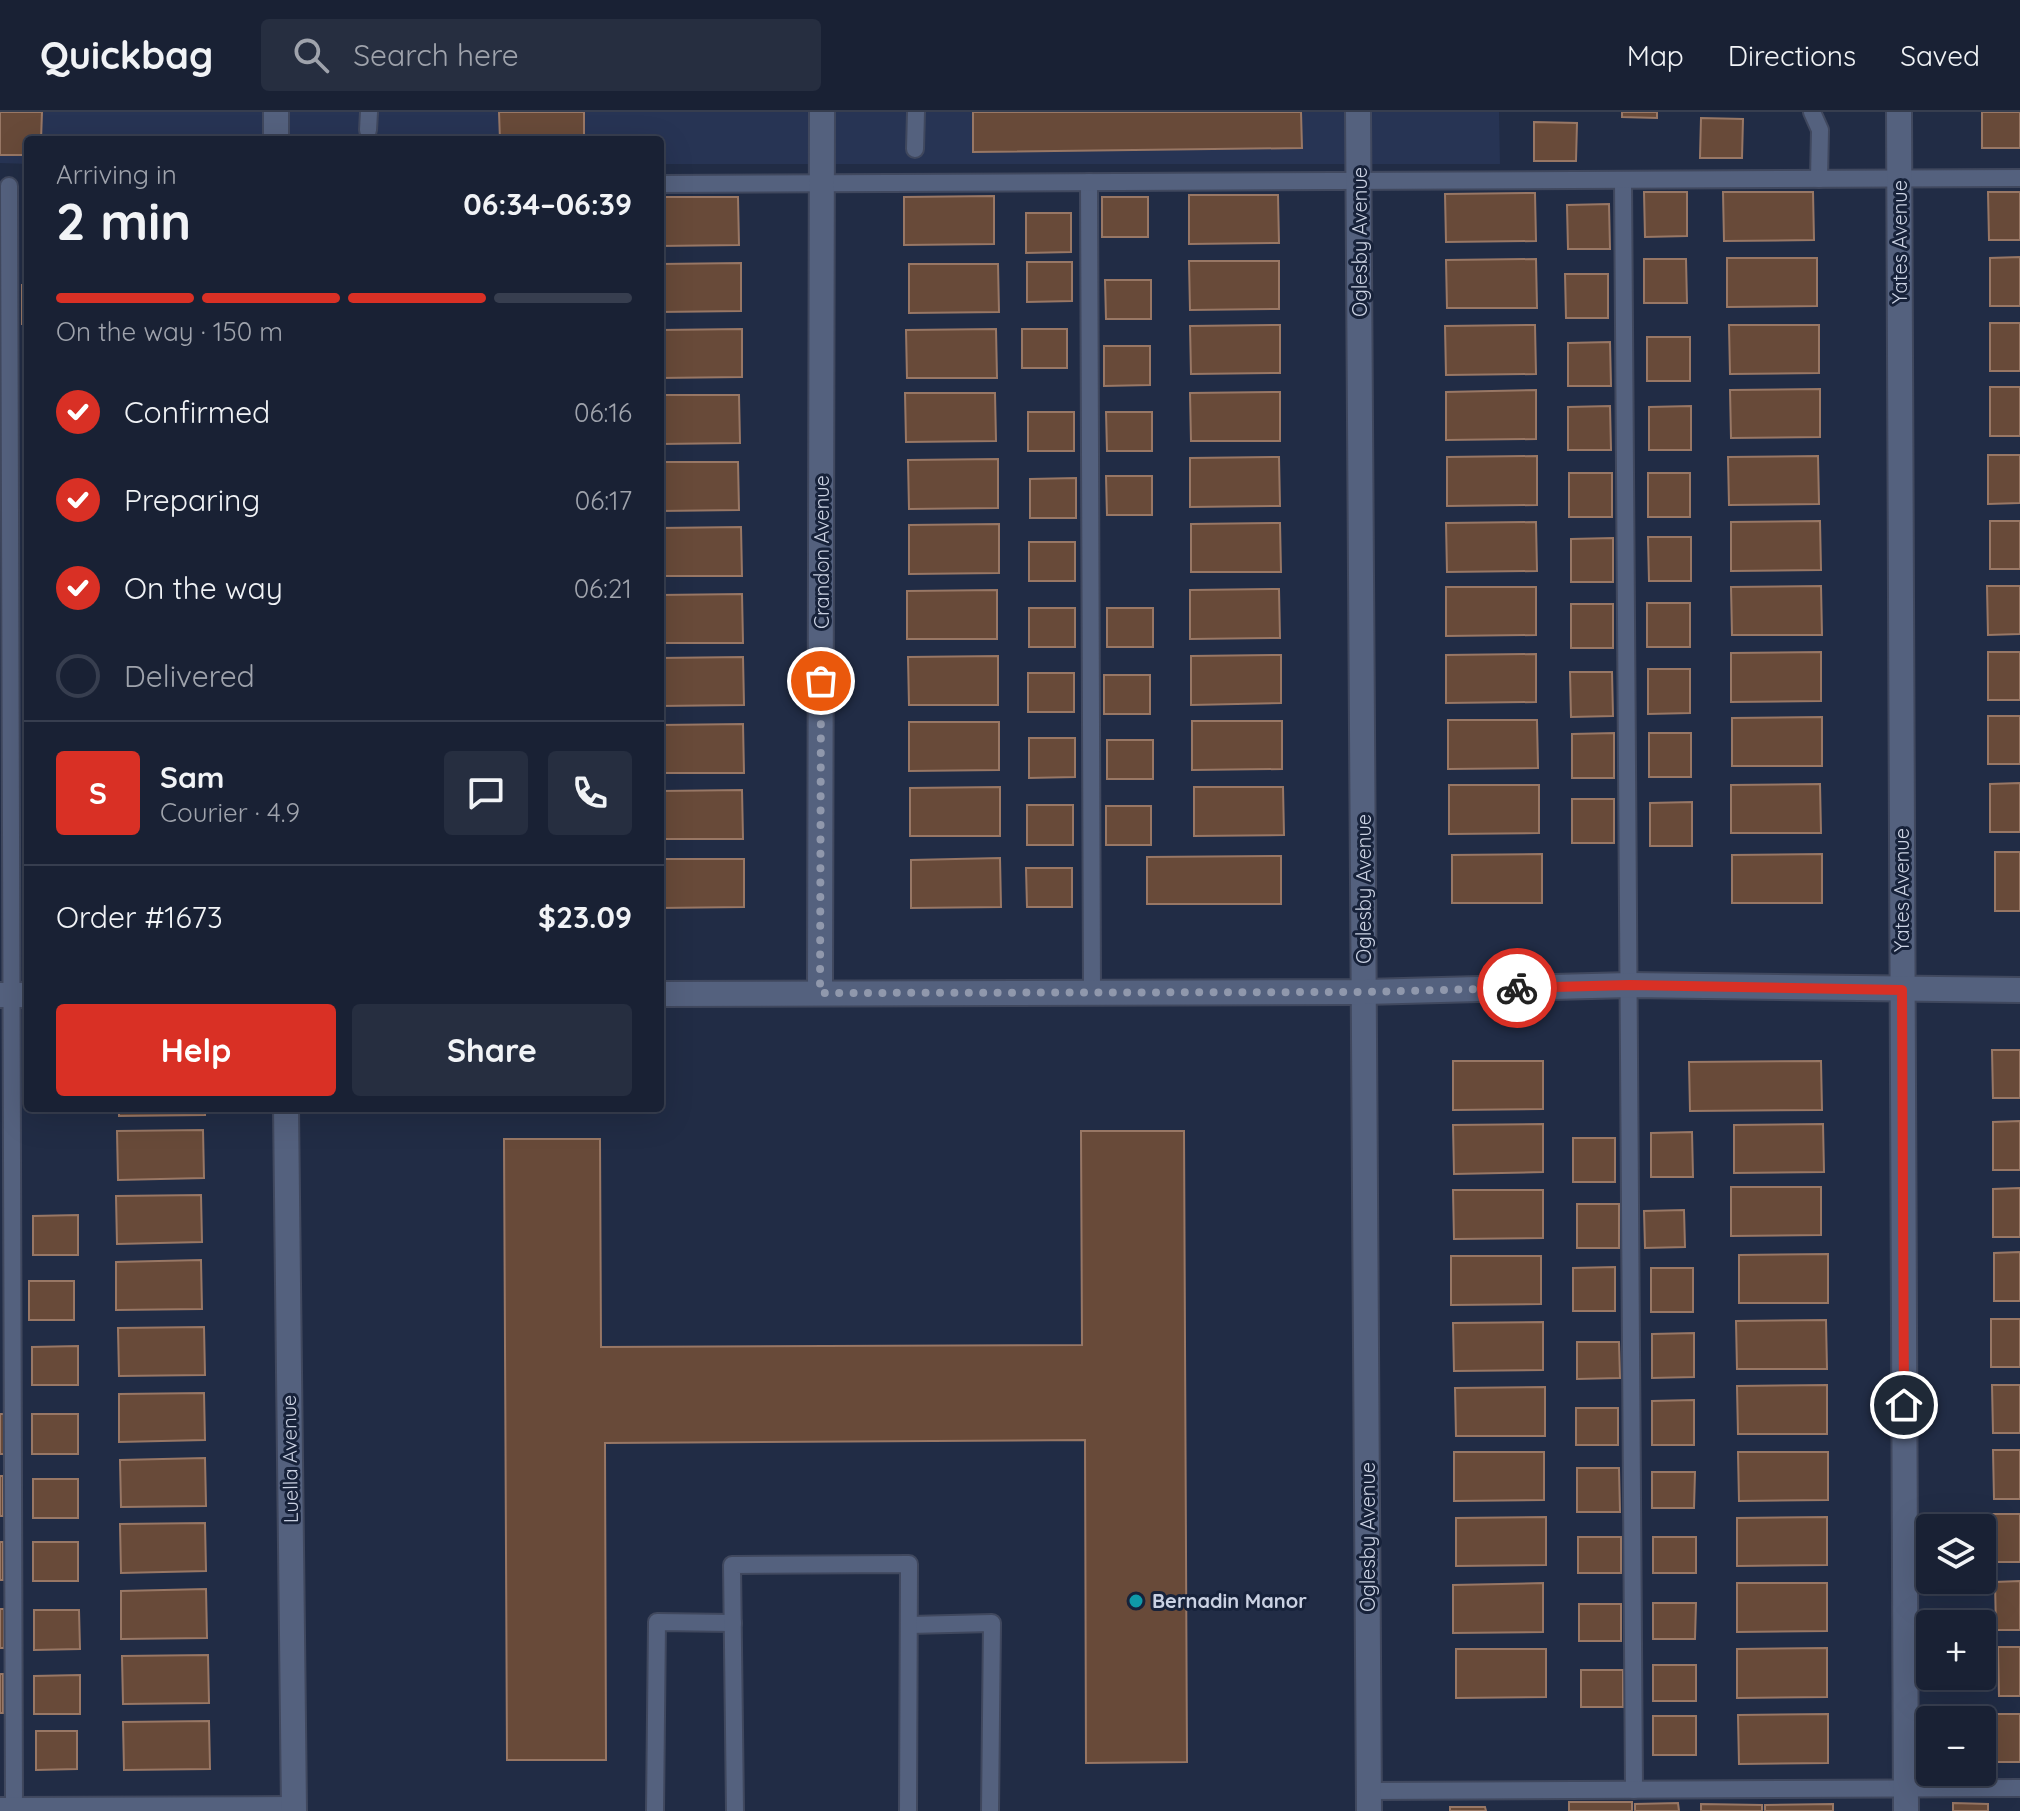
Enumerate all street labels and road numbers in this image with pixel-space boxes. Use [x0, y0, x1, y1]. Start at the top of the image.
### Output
street label: Oglesby Avenue [1347, 167, 1372, 317]
street label: Yates Avenue [1887, 180, 1912, 304]
street label: Crandon Avenue [809, 475, 834, 629]
street label: Oglesby Avenue [1351, 814, 1376, 964]
street label: Yates Avenue [1889, 828, 1914, 952]
street label: Luella Avenue [276, 1395, 303, 1523]
street label: Oglesby Avenue [1355, 1462, 1380, 1612]

